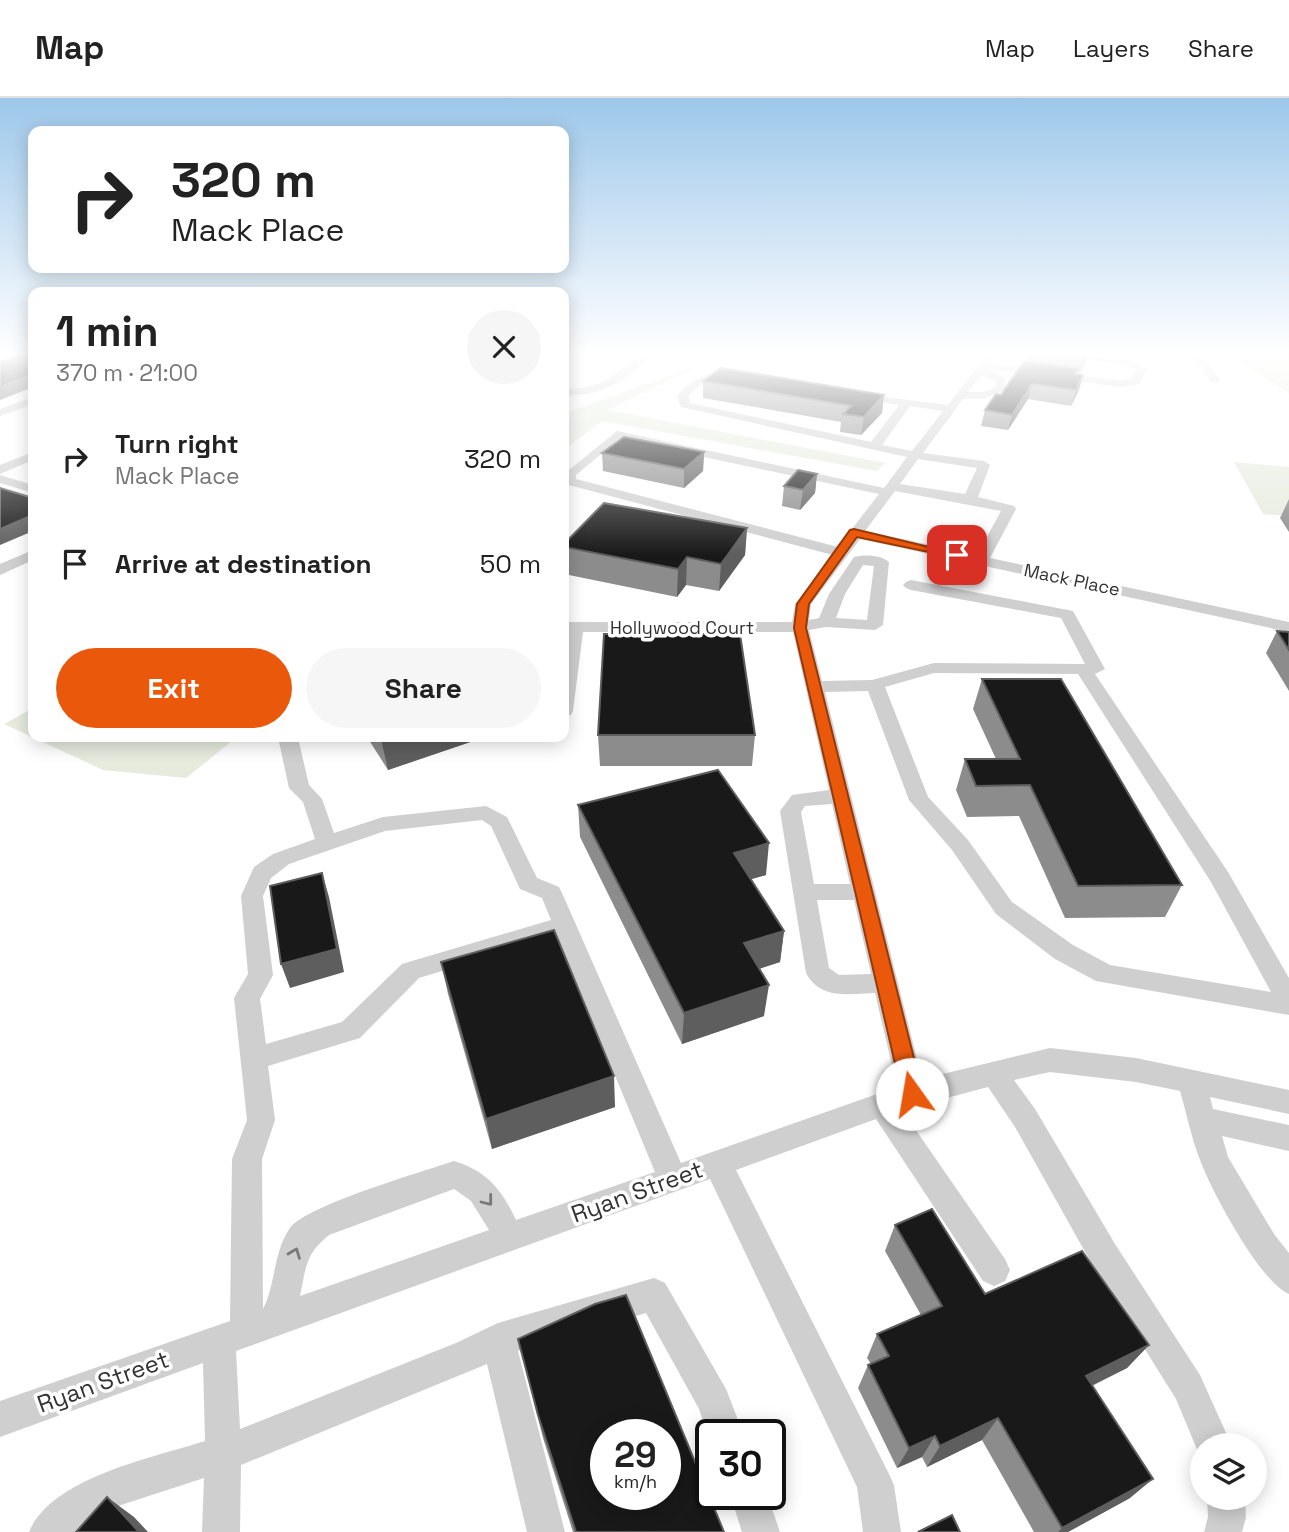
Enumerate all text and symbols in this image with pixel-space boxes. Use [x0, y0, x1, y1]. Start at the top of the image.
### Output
text: Map [35, 27, 104, 69]
text: Map [985, 33, 1035, 64]
text: Layers [1073, 33, 1150, 64]
text: Share [1188, 33, 1254, 64]
text: 320 m [171, 149, 316, 211]
icon: right [56, 154, 147, 245]
text: Mack Place [171, 210, 344, 250]
text: 1 min [56, 305, 159, 358]
button: close [467, 310, 541, 384]
text: 370 m · 21:00 [56, 358, 198, 388]
text: Turn right [115, 427, 239, 461]
icon: right [56, 440, 94, 478]
text: 320 m [464, 442, 541, 476]
text: Mack Place [115, 461, 240, 491]
pin [927, 525, 987, 585]
icon: arrive [938, 536, 976, 574]
icon: arrive [56, 545, 94, 583]
text: Arrive at destination [115, 547, 372, 581]
text: 50 m [480, 547, 541, 581]
street label: Mack Place [1022, 558, 1122, 601]
street label: Hollywood Court [610, 616, 754, 639]
button: Exit [56, 648, 292, 728]
button: Share [306, 648, 541, 728]
position arrow [875, 1057, 949, 1131]
street label: Ryan Street [567, 1153, 707, 1230]
one-way arrow [479, 1193, 492, 1205]
one-way arrow [287, 1248, 301, 1260]
street label: Ryan Street [33, 1343, 173, 1420]
speed limit sign: 30 [695, 1419, 786, 1510]
text: 29 [614, 1433, 657, 1477]
map controls [1190, 1433, 1267, 1510]
button: layers [1190, 1433, 1267, 1510]
text: km/h [614, 1470, 657, 1493]

